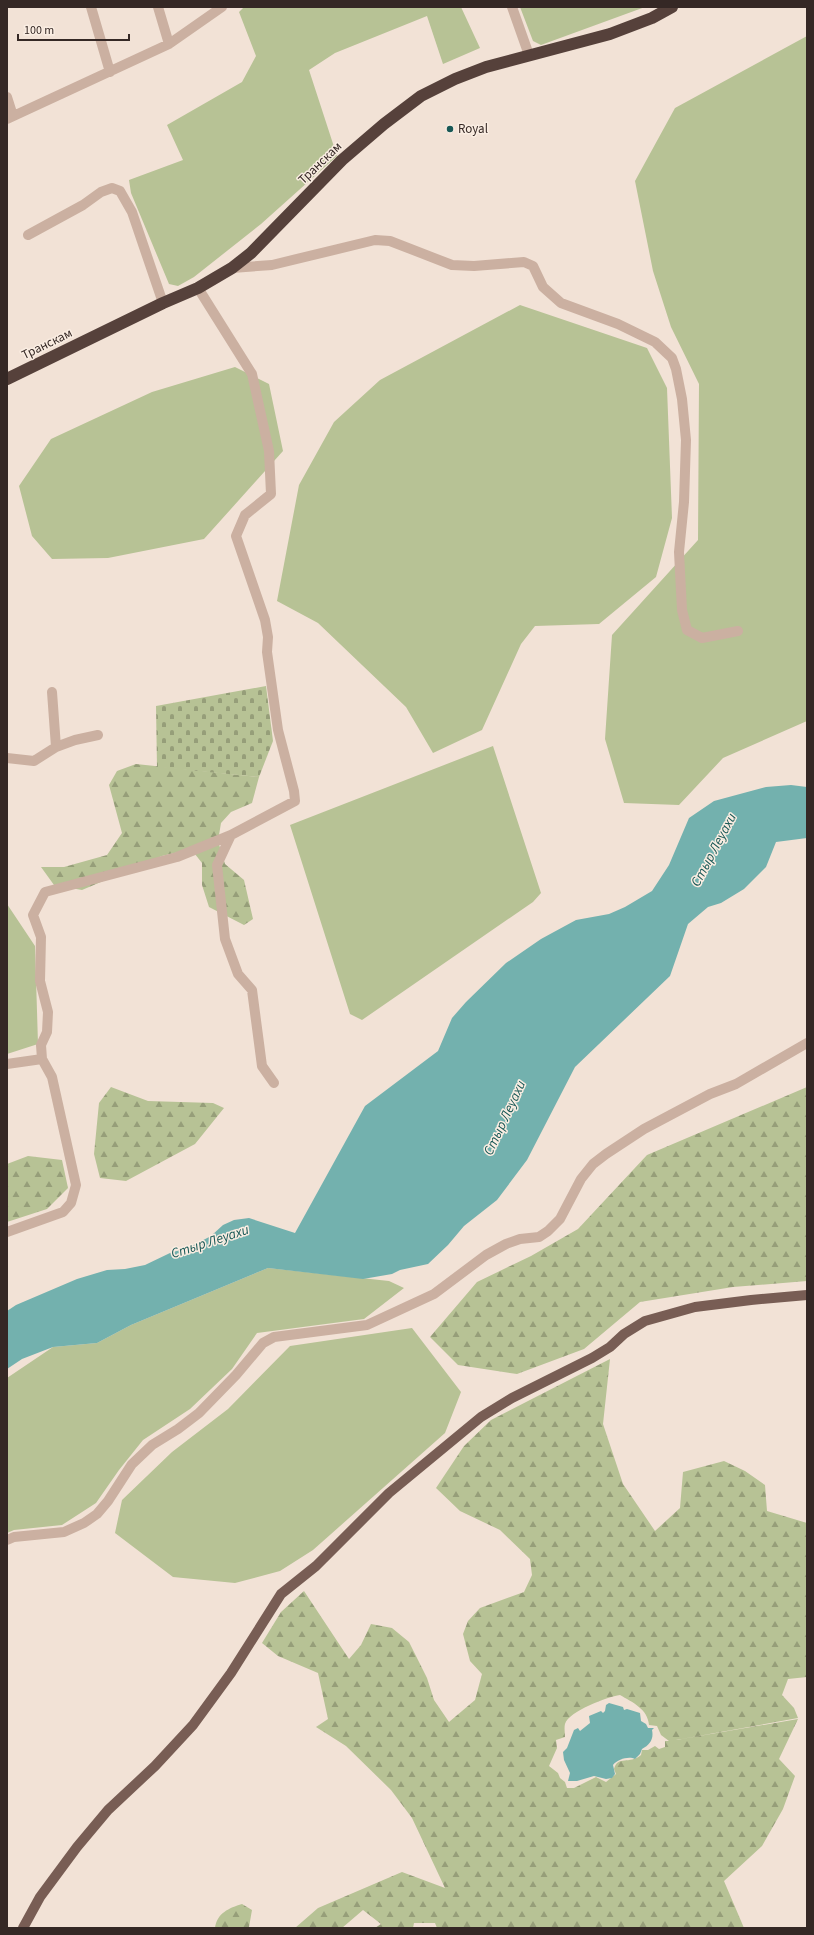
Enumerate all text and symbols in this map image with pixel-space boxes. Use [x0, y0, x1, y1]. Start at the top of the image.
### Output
scale bar [18, 16, 129, 42]
text: 100 m [24, 22, 54, 39]
place label: Royal [458, 120, 488, 138]
marker: Royal [445, 124, 455, 134]
street label: Транскам [294, 138, 346, 188]
street label: Транскам [19, 324, 75, 364]
water label: Стыр Леуахи [686, 810, 742, 890]
water label: Стыр Леуахи [479, 1077, 531, 1159]
water label: Стыр Леуахи [168, 1220, 252, 1264]

